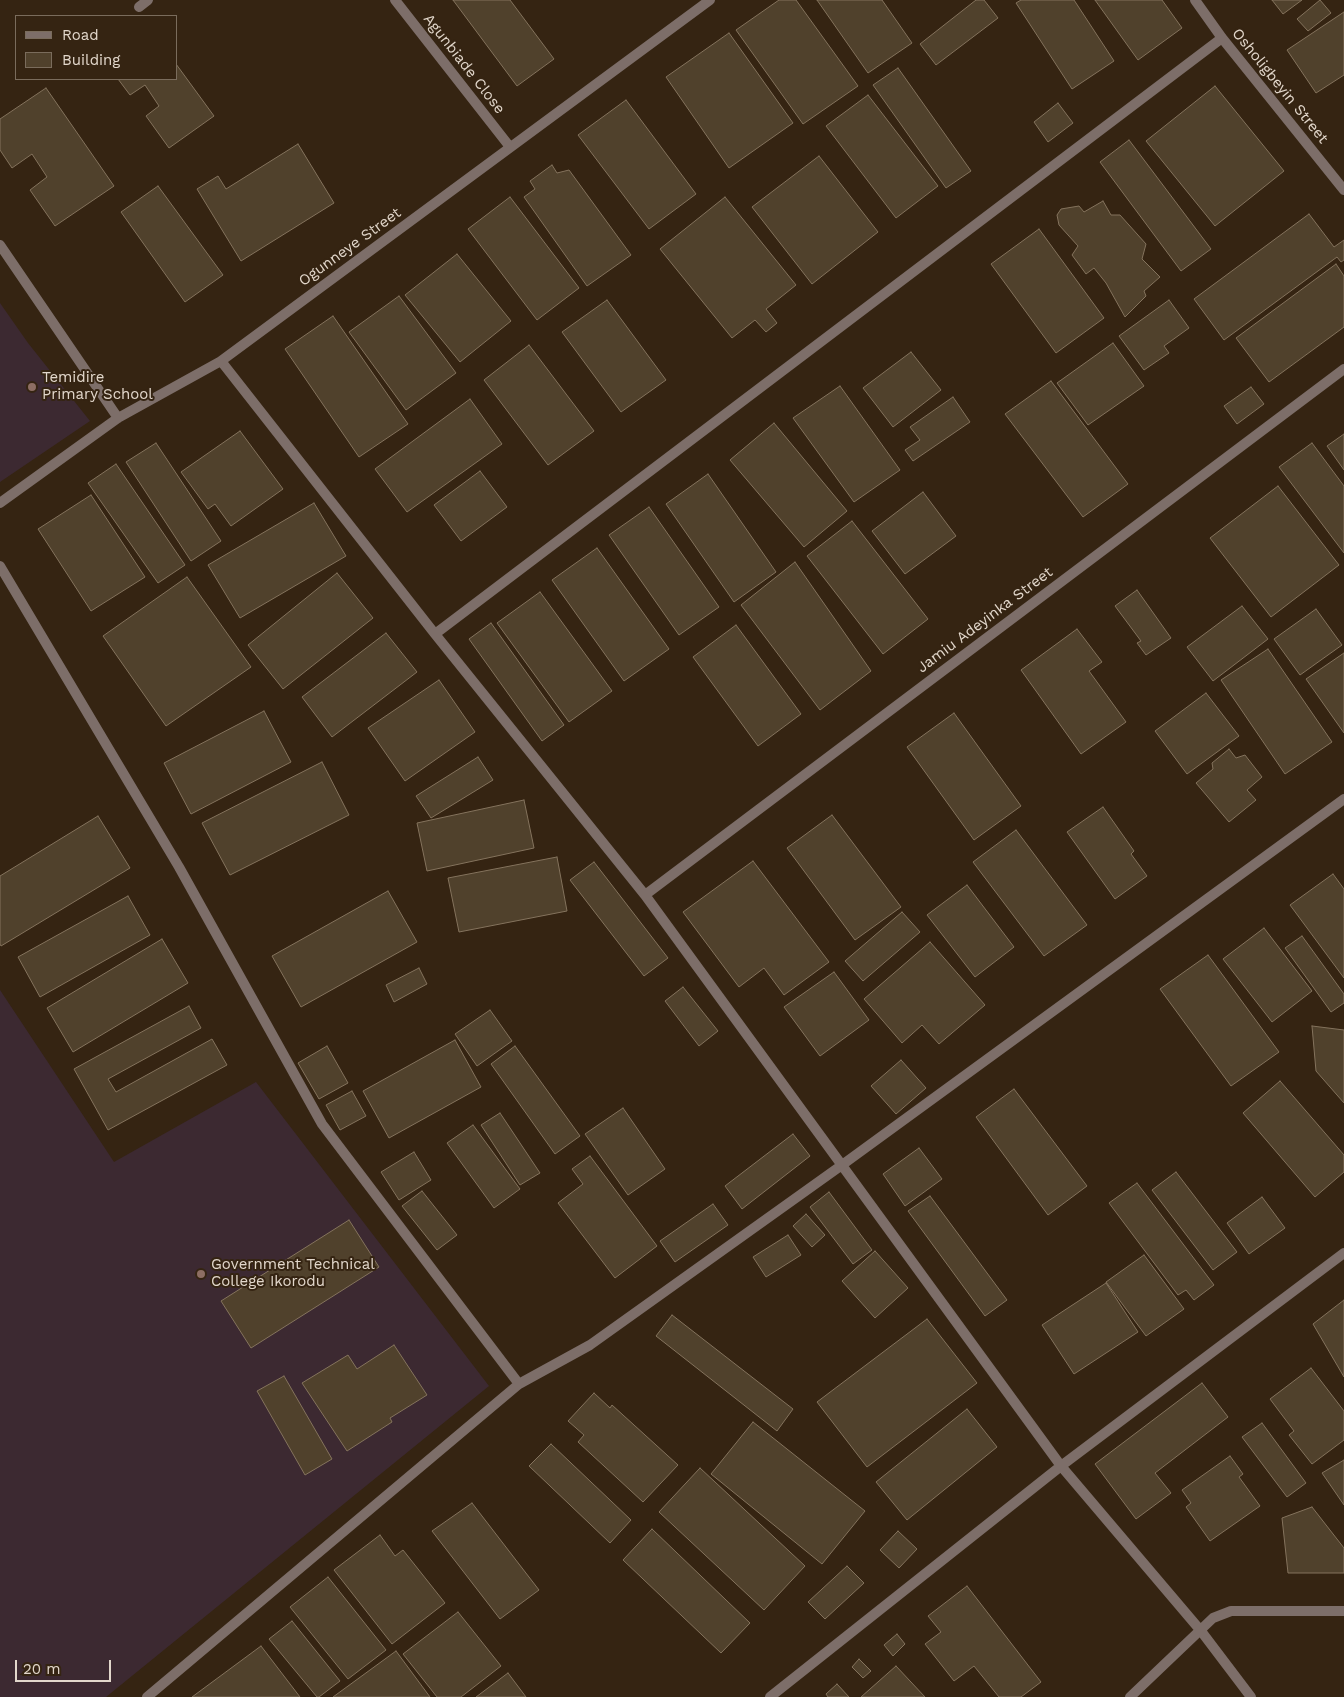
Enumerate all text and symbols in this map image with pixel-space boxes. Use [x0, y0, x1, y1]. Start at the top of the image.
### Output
street label: Agunbiade Close [419, 10, 509, 118]
legend [15, 15, 178, 80]
street label: Osholigbeyin Street [1228, 25, 1332, 147]
text: Road [62, 26, 99, 44]
text: Building [62, 51, 120, 69]
street label: Ogunneye Street [295, 204, 405, 290]
place label: Temidire Primary School [42, 369, 153, 404]
marker: Temidire Primary School [26, 381, 38, 393]
street label: Jamiu Adeyinka Street [914, 563, 1056, 677]
place label: Government Technical College Ikorodu [211, 1256, 375, 1291]
marker: Government Technical College Ikorodu [195, 1268, 207, 1280]
scale bar [18, 1650, 114, 1682]
text: 20 m [23, 1660, 61, 1678]

